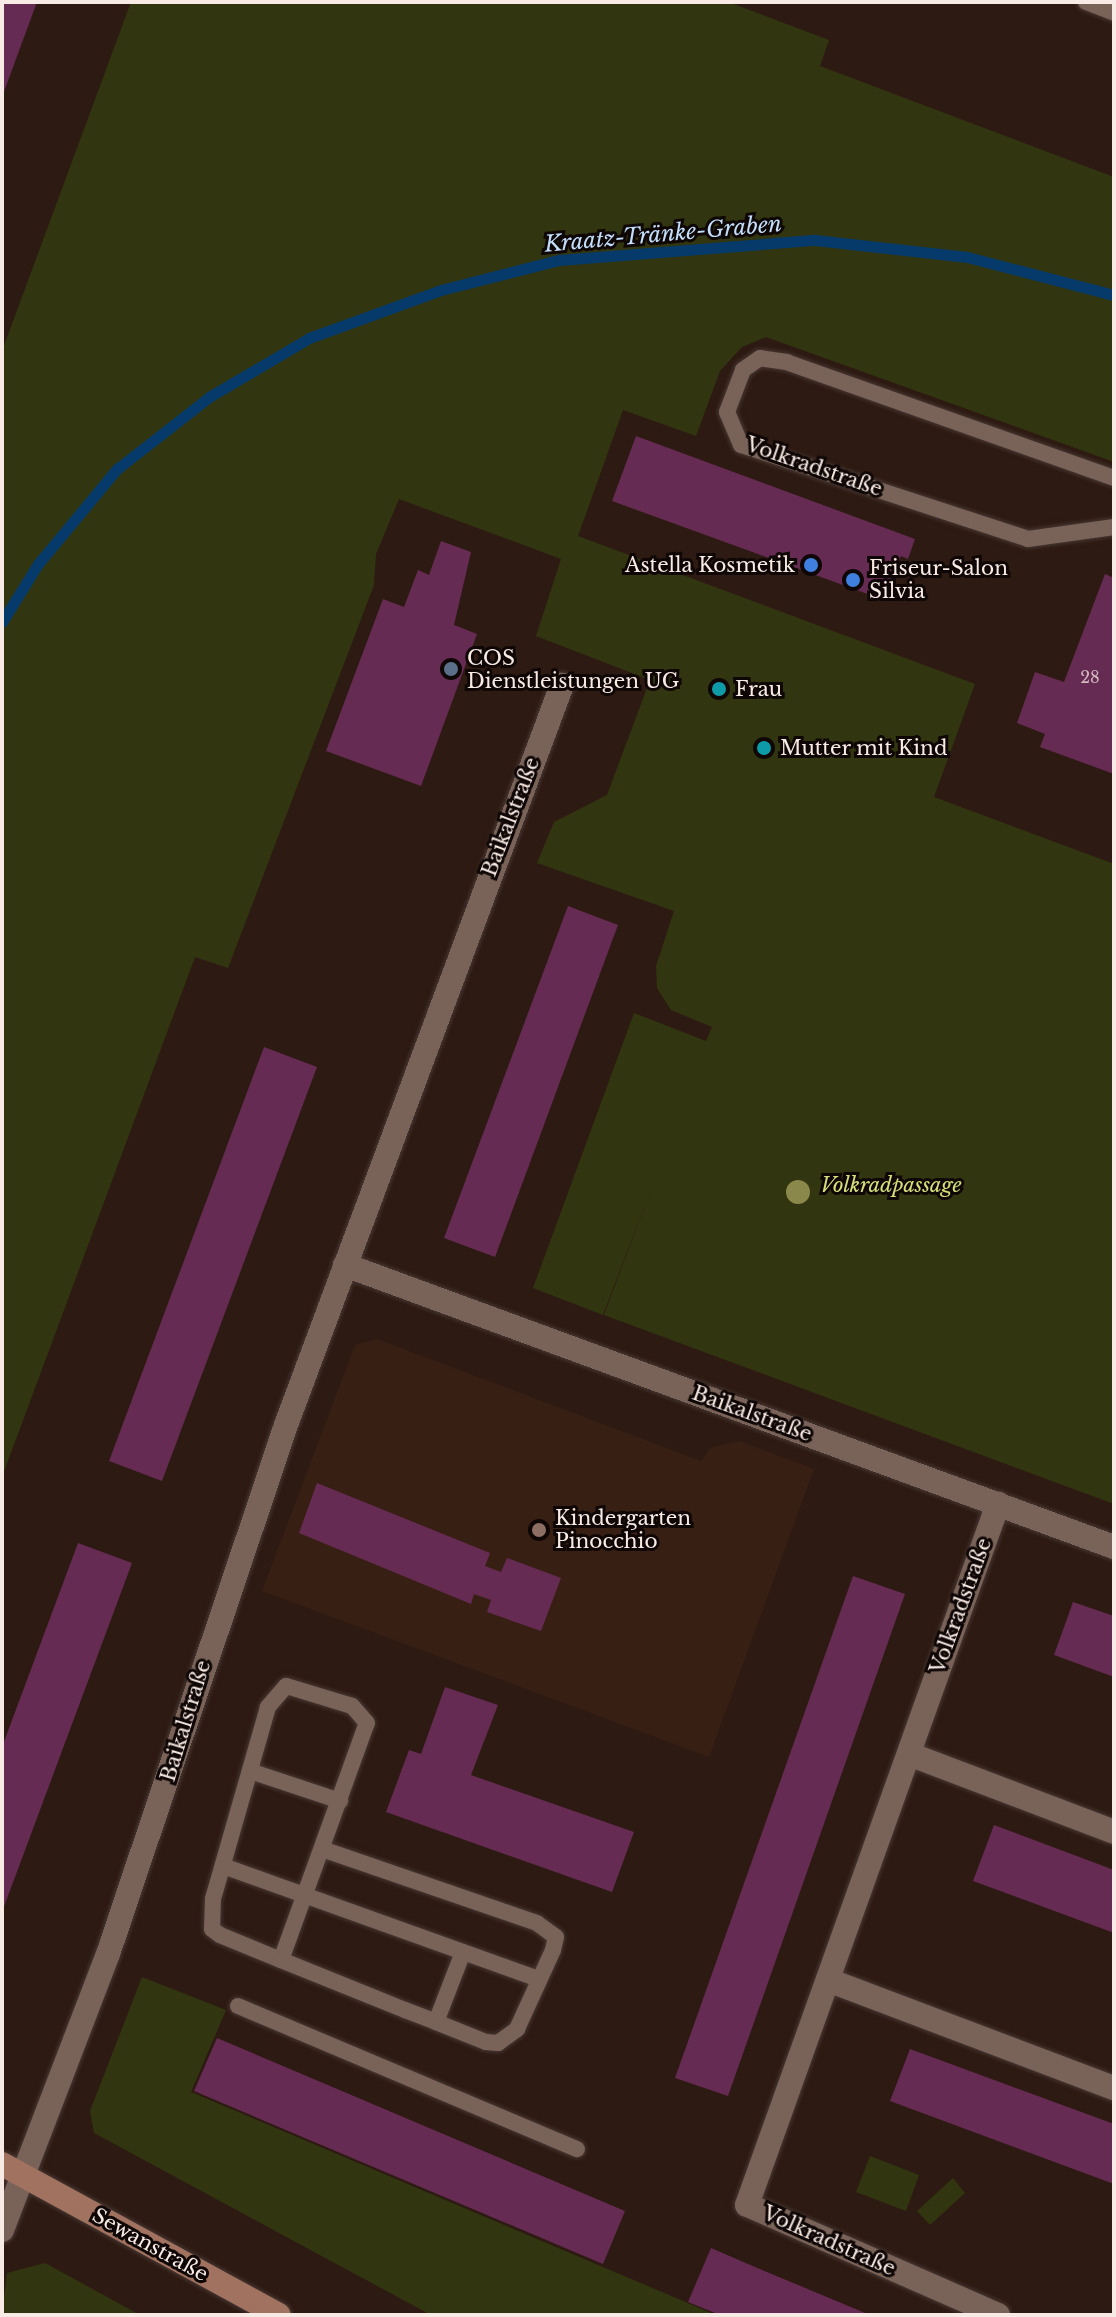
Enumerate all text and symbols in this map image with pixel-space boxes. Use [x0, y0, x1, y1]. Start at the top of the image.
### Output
water label: Kraatz-Tränke-Graben [543, 210, 783, 258]
street label: Volkradstraße [743, 432, 885, 502]
place label: Astella Kosmetik [625, 553, 795, 577]
marker: Astella Kosmetik [802, 556, 820, 574]
place label: Friseur-Salon Silvia [869, 556, 1008, 603]
marker: Friseur-Salon Silvia [844, 571, 862, 589]
place label: COS Dienstleistungen UG [467, 646, 679, 693]
marker: COS Dienstleistungen UG [442, 660, 460, 678]
house number: 28 [1080, 667, 1100, 687]
place label: Frau [735, 677, 782, 701]
marker: Frau [710, 680, 728, 698]
place label: Mutter mit Kind [780, 736, 948, 760]
marker: Mutter mit Kind [755, 739, 773, 757]
street label: Baikalstraße [477, 754, 545, 880]
park label: Volkradpassage [820, 1173, 962, 1197]
street label: Baikalstraße [689, 1381, 815, 1447]
place label: Kindergarten Pinocchio [555, 1506, 691, 1553]
marker: Kindergarten Pinocchio [530, 1521, 548, 1539]
street label: Volkradstraße [925, 1535, 997, 1677]
street label: Baikalstraße [156, 1657, 216, 1785]
street label: Volkradstraße [759, 2201, 899, 2281]
street label: Sewanstraße [88, 2203, 212, 2287]

